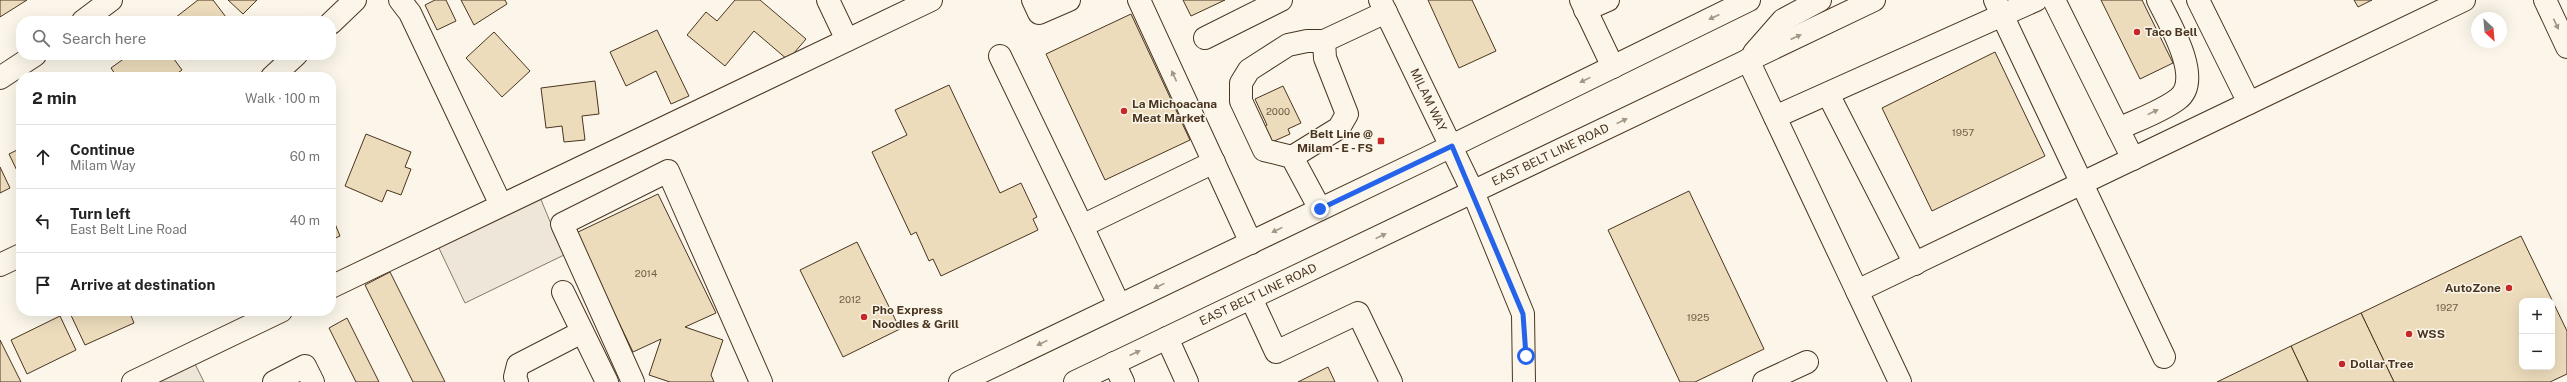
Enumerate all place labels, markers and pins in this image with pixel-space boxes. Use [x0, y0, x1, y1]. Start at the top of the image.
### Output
place label: Taco Bell [2145, 25, 2198, 39]
marker: Taco Bell [2132, 27, 2142, 37]
place label: La Michoacana Meat Market [1132, 97, 1217, 125]
marker: La Michoacana Meat Market [1119, 106, 1129, 116]
place label: Belt Line @ Milam - E - FS [1297, 127, 1373, 155]
marker: Belt Line @ Milam - E - FS [1376, 136, 1386, 146]
place label: AutoZone [2445, 281, 2501, 295]
marker: AutoZone [2504, 283, 2514, 293]
place label: Pho Express Noodles & Grill [872, 303, 959, 331]
marker: Pho Express Noodles & Grill [859, 312, 869, 322]
place label: WSS [2417, 327, 2445, 341]
marker: WSS [2404, 329, 2414, 339]
place label: Dollar Tree [2350, 357, 2414, 371]
marker: Dollar Tree [2337, 359, 2347, 369]

